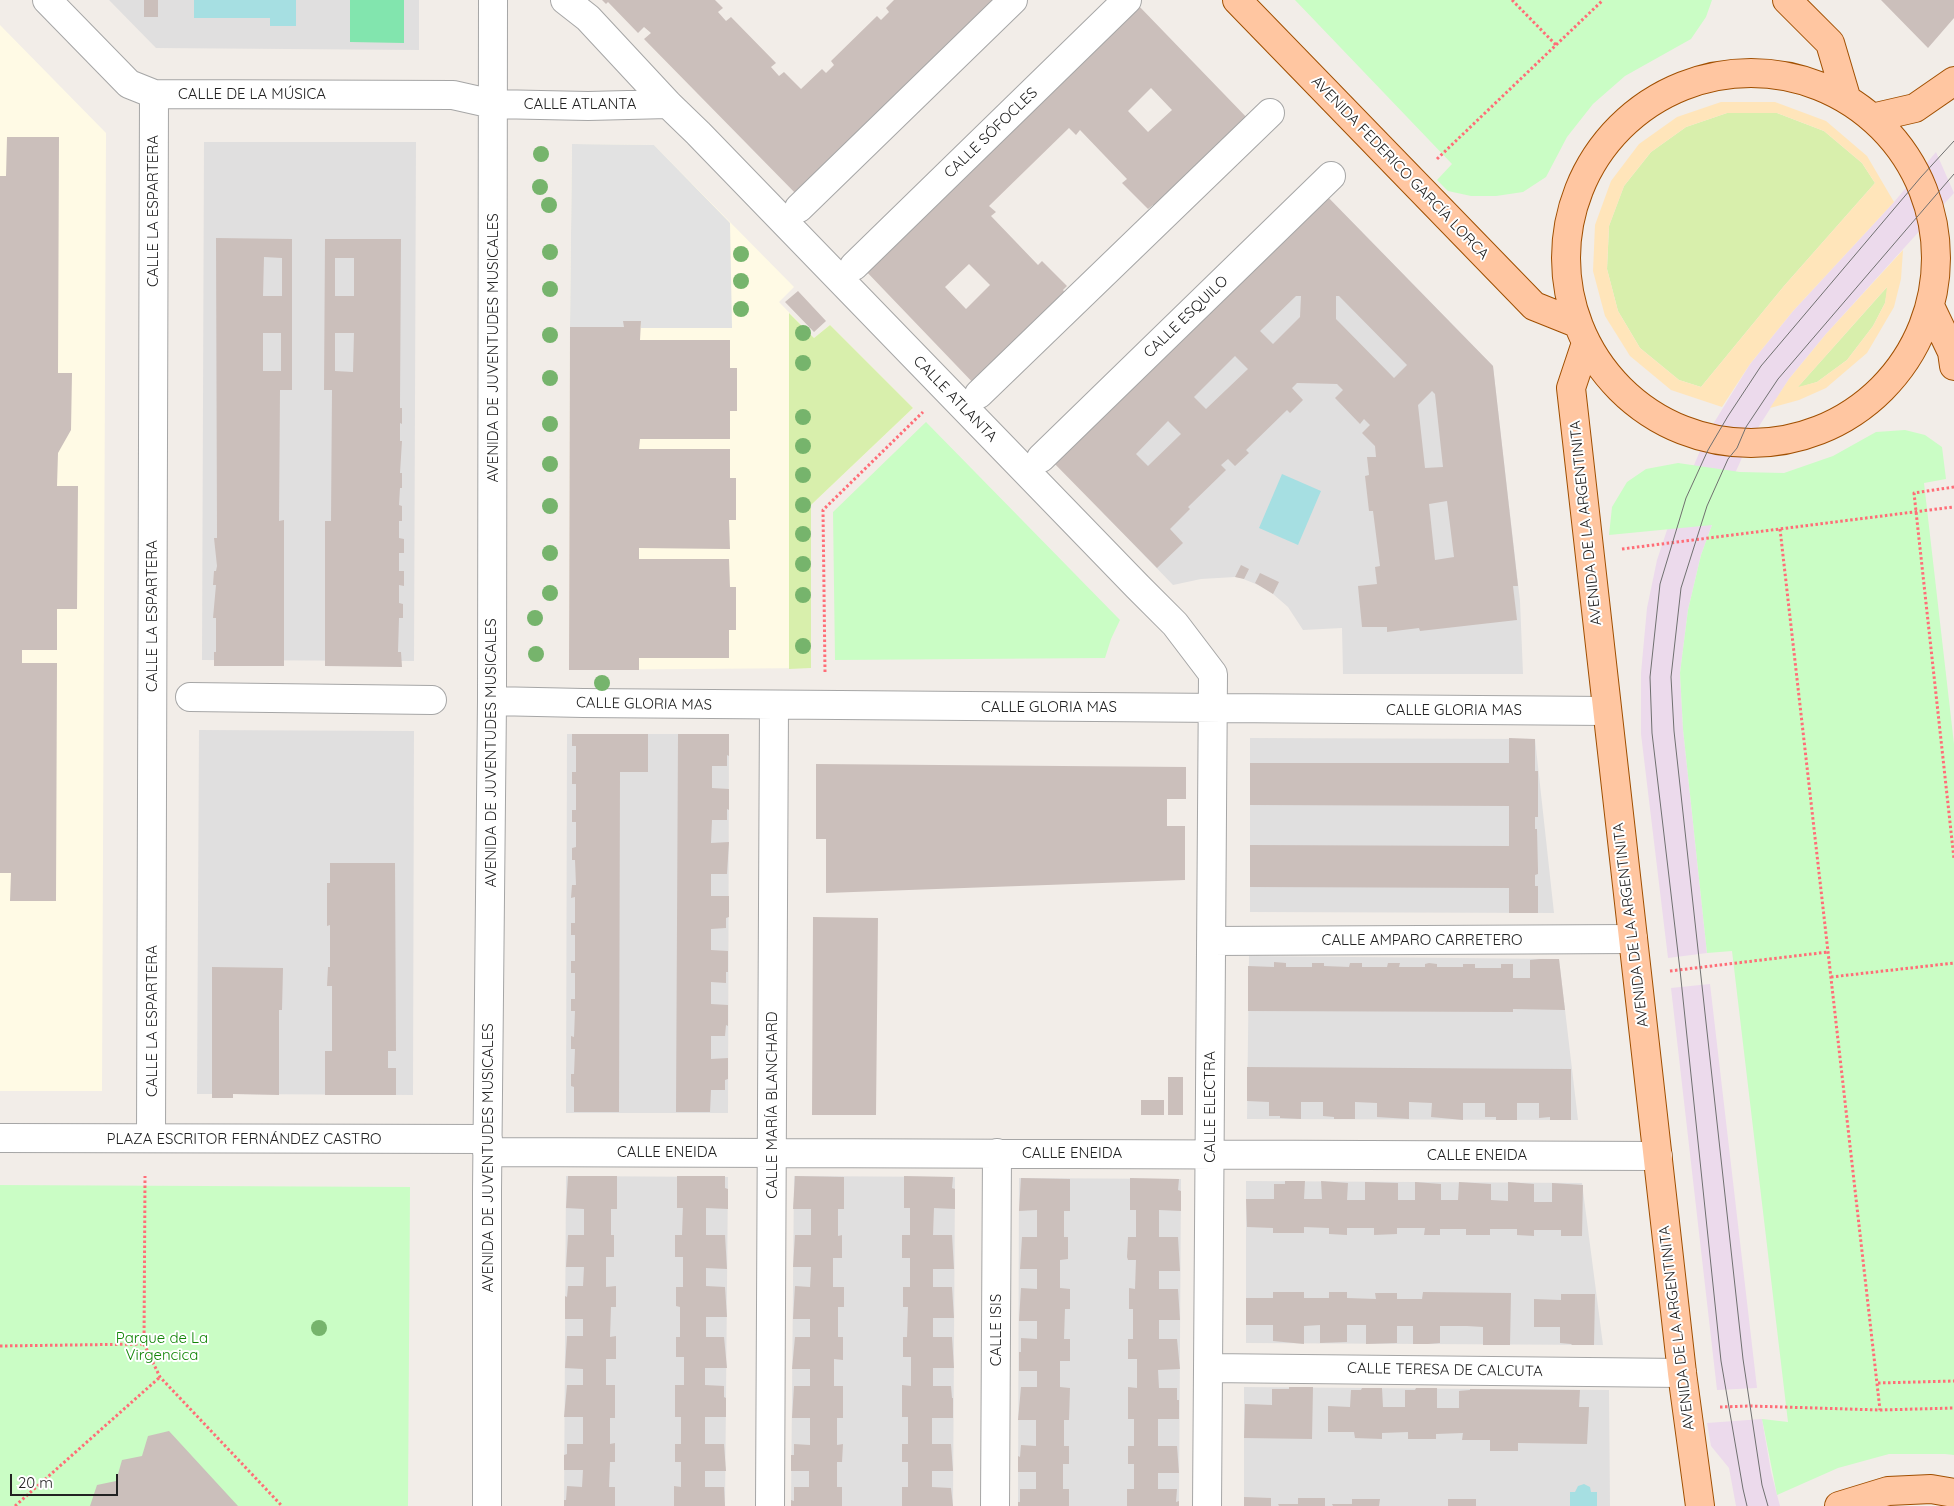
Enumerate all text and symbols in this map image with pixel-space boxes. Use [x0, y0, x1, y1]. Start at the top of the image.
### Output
street label: AVENIDA FEDERICO GARCÍA LORCA [1308, 73, 1492, 263]
street label: CALLE SÓFOCLES [941, 84, 1041, 182]
street label: CALLE DE LA MÚSICA [178, 85, 326, 103]
street label: CALLE ATLANTA [524, 95, 636, 113]
street label: CALLE LA ESPARTERA [144, 135, 162, 287]
street label: AVENIDA DE JUVENTUDES MUSICALES [484, 213, 502, 483]
street label: CALLE ESQUILO [1140, 272, 1232, 362]
street label: CALLE ATLANTA [909, 352, 1001, 446]
street label: AVENIDA DE LA ARGENTINITA [1566, 420, 1606, 626]
street label: CALLE LA ESPARTERA [143, 540, 161, 692]
street label: AVENIDA DE JUVENTUDES MUSICALES [482, 618, 500, 888]
street label: CALLE GLORIA MAS [576, 694, 712, 714]
street label: CALLE GLORIA MAS [981, 698, 1117, 716]
street label: CALLE GLORIA MAS [1386, 701, 1522, 719]
street label: AVENIDA DE LA ARGENTINITA [1610, 822, 1652, 1028]
street label: CALLE AMPARO CARRETERO [1322, 931, 1522, 949]
street label: CALLE LA ESPARTERA [143, 945, 161, 1097]
street label: CALLE MARÍA BLANCHARD [763, 1011, 781, 1199]
street label: AVENIDA DE JUVENTUDES MUSICALES [479, 1023, 497, 1293]
street label: CALLE ELECTRA [1201, 1051, 1219, 1163]
street label: PLAZA ESCRITOR FERNÁNDEZ CASTRO [106, 1130, 382, 1148]
street label: CALLE ENEIDA [617, 1143, 717, 1161]
street label: CALLE ENEIDA [1022, 1144, 1122, 1162]
street label: CALLE ENEIDA [1427, 1146, 1527, 1164]
street label: AVENIDA DE LA ARGENTINITA [1656, 1225, 1698, 1431]
street label: CALLE ISIS [987, 1294, 1005, 1366]
park label: Parque de La Virgencica [116, 1329, 208, 1364]
street label: CALLE TERESA DE CALCUTA [1347, 1359, 1543, 1381]
scale bar [12, 1464, 120, 1496]
text: 20 m [18, 1473, 53, 1492]

